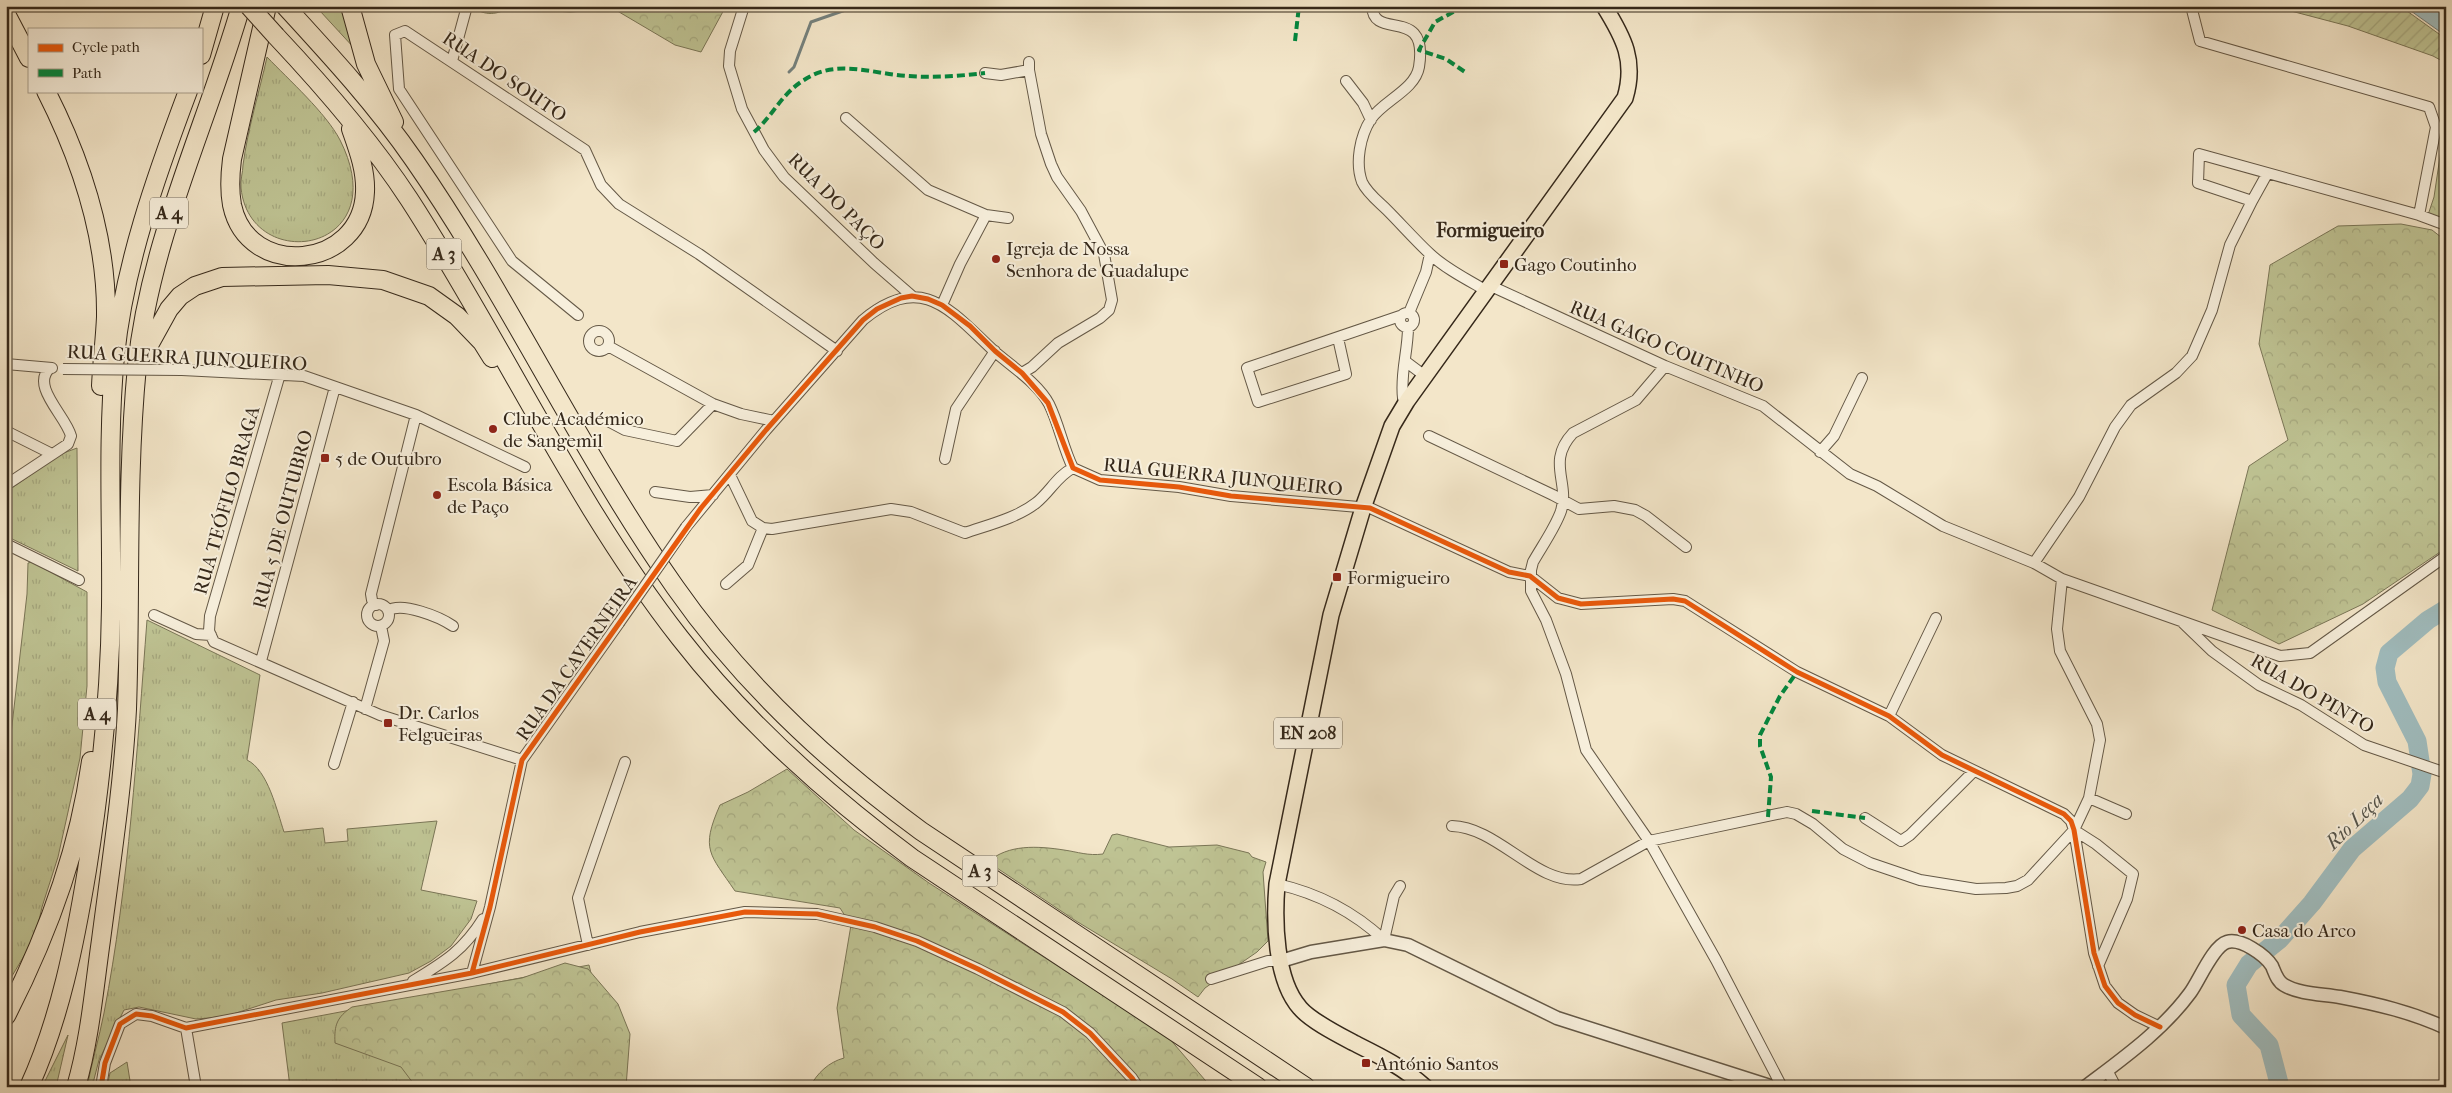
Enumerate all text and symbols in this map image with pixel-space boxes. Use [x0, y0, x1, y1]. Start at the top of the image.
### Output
street label: RUA DO SOUTO [438, 27, 571, 126]
legend [28, 28, 202, 92]
text: Cycle path [72, 38, 140, 56]
text: Path [72, 64, 102, 82]
street label: RUA DO PAÇO [782, 149, 889, 256]
road number: A 4 [150, 198, 188, 228]
district label: Formigueiro [1435, 219, 1544, 242]
road number: A 3 [426, 238, 462, 270]
place label: Igreja de Nossa Senhora de Guadalupe [1006, 238, 1189, 282]
marker: Igreja de Nossa Senhora de Guadalupe [990, 253, 1002, 265]
place label: Gago Coutinho [1514, 254, 1637, 276]
marker: Gago Coutinho [1498, 258, 1510, 270]
street label: RUA GAGO COUTINHO [1566, 296, 1767, 398]
street label: RUA GUERRA JUNQUEIRO [66, 341, 308, 375]
street label: RUA TEÓFILO BRAGA [189, 402, 265, 597]
place label: Clube Académico de Sangemil [503, 408, 644, 452]
marker: Clube Académico de Sangemil [487, 423, 499, 435]
street label: RUA 5 DE OUTUBRO [249, 428, 317, 611]
place label: 5 de Outubro [335, 448, 442, 470]
marker: 5 de Outubro [319, 452, 331, 464]
street label: RUA GUERRA JUNQUEIRO [1102, 453, 1344, 501]
place label: Escola Básica de Paço [447, 474, 553, 518]
marker: Escola Básica de Paço [431, 489, 443, 501]
place label: Formigueiro [1347, 567, 1450, 589]
street label: RUA DA CAVERNEIRA [512, 571, 642, 745]
marker: Formigueiro [1331, 571, 1343, 583]
street label: RUA DO PINTO [2247, 650, 2378, 738]
road number: A 4 [78, 699, 116, 730]
place label: Dr. Carlos Felgueiras [398, 702, 483, 746]
marker: Dr. Carlos Felgueiras [382, 717, 394, 729]
road number: EN 208 [1274, 718, 1342, 748]
water label: Rio Leça [2319, 788, 2388, 856]
road number: A 3 [962, 856, 998, 886]
place label: Casa do Arco [2252, 920, 2356, 942]
marker: Casa do Arco [2236, 924, 2248, 936]
place label: António Santos [1375, 1053, 1499, 1075]
marker: António Santos [1360, 1057, 1372, 1069]

